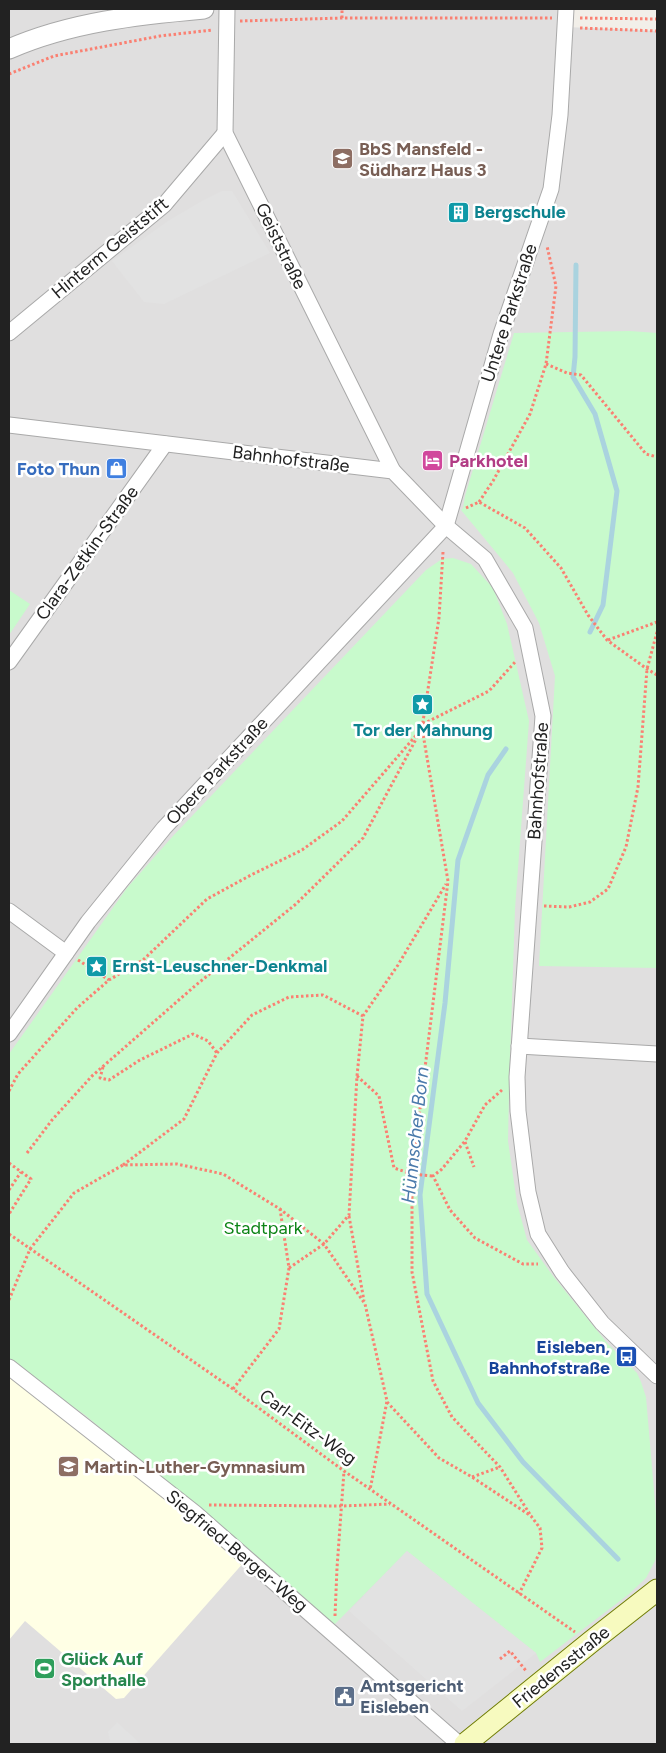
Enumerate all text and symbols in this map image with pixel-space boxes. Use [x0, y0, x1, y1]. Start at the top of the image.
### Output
place label: BbS Mansfeld - Südharz Haus 3 [359, 138, 486, 181]
school or university icon: BbS Mansfeld - Südharz Haus 3 [331, 147, 355, 171]
street label: Hinterm Geiststift [47, 193, 173, 303]
street label: Geiststraße [251, 199, 311, 293]
building icon: Bergschule [446, 200, 470, 224]
place label: Bergschule [474, 201, 566, 223]
street label: Untere Parkstraße [476, 241, 542, 385]
street label: Bahnhofstraße [231, 441, 351, 477]
hotel icon: Parkhotel [421, 449, 445, 473]
place label: Parkhotel [449, 450, 528, 472]
shop icon: Foto Thun [104, 457, 128, 481]
place label: Foto Thun [17, 458, 100, 480]
street label: Clara-Zetkin-Straße [31, 481, 143, 624]
place icon: Tor der Mahnung [411, 693, 435, 717]
street label: Obere Parkstraße [161, 712, 273, 829]
place label: Tor der Mahnung [353, 719, 493, 741]
street label: Bahnhofstraße [523, 721, 553, 841]
place icon: Ernst-Leuschner-Denkmal [84, 954, 108, 978]
place label: Ernst-Leuschner-Denkmal [112, 955, 328, 977]
water label: Hünnscher Born [396, 1065, 434, 1204]
park label: Stadtpark [224, 1217, 303, 1239]
place label: Eisleben, Bahnhofstraße [489, 1336, 610, 1379]
bus stop icon: Eisleben, Bahnhofstraße [614, 1345, 638, 1369]
street label: Carl-Eitz-Weg [255, 1384, 361, 1470]
school or university icon: Martin-Luther-Gymnasium [56, 1455, 80, 1479]
place label: Martin-Luther-Gymnasium [84, 1456, 305, 1478]
street label: Siegfried-Berger-Weg [162, 1485, 312, 1617]
street label: Friedensstraße [508, 1621, 614, 1713]
place label: Glück Auf Sporthalle [61, 1648, 146, 1691]
sports icon: Glück Auf Sporthalle [33, 1657, 57, 1681]
place label: Amtsgericht Eisleben [360, 1675, 464, 1718]
public building icon: Amtsgericht Eisleben [332, 1684, 356, 1708]

